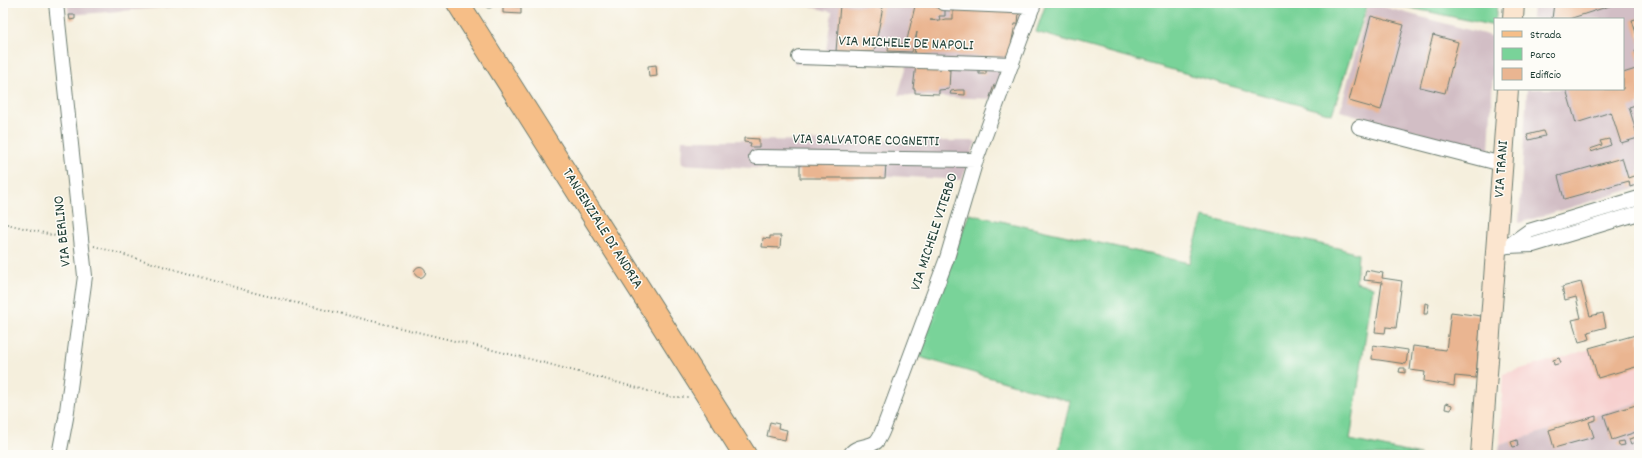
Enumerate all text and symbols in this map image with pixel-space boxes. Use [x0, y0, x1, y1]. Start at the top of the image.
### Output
legend [1494, 18, 1624, 90]
text: Strada [1530, 27, 1561, 44]
street label: VIA MICHELE DE NAPOLI [838, 31, 974, 57]
text: Parco [1530, 47, 1556, 64]
text: Edificio [1530, 67, 1561, 84]
street label: VIA SALVATORE COGNETTI [793, 129, 940, 153]
street label: VIA TRANI [1489, 139, 1515, 198]
street label: TANGENZIALE DI ANDRIA [556, 164, 648, 294]
street label: VIA MICHELE VITERBO [906, 170, 964, 294]
street label: VIA BERLINO [48, 194, 78, 268]

